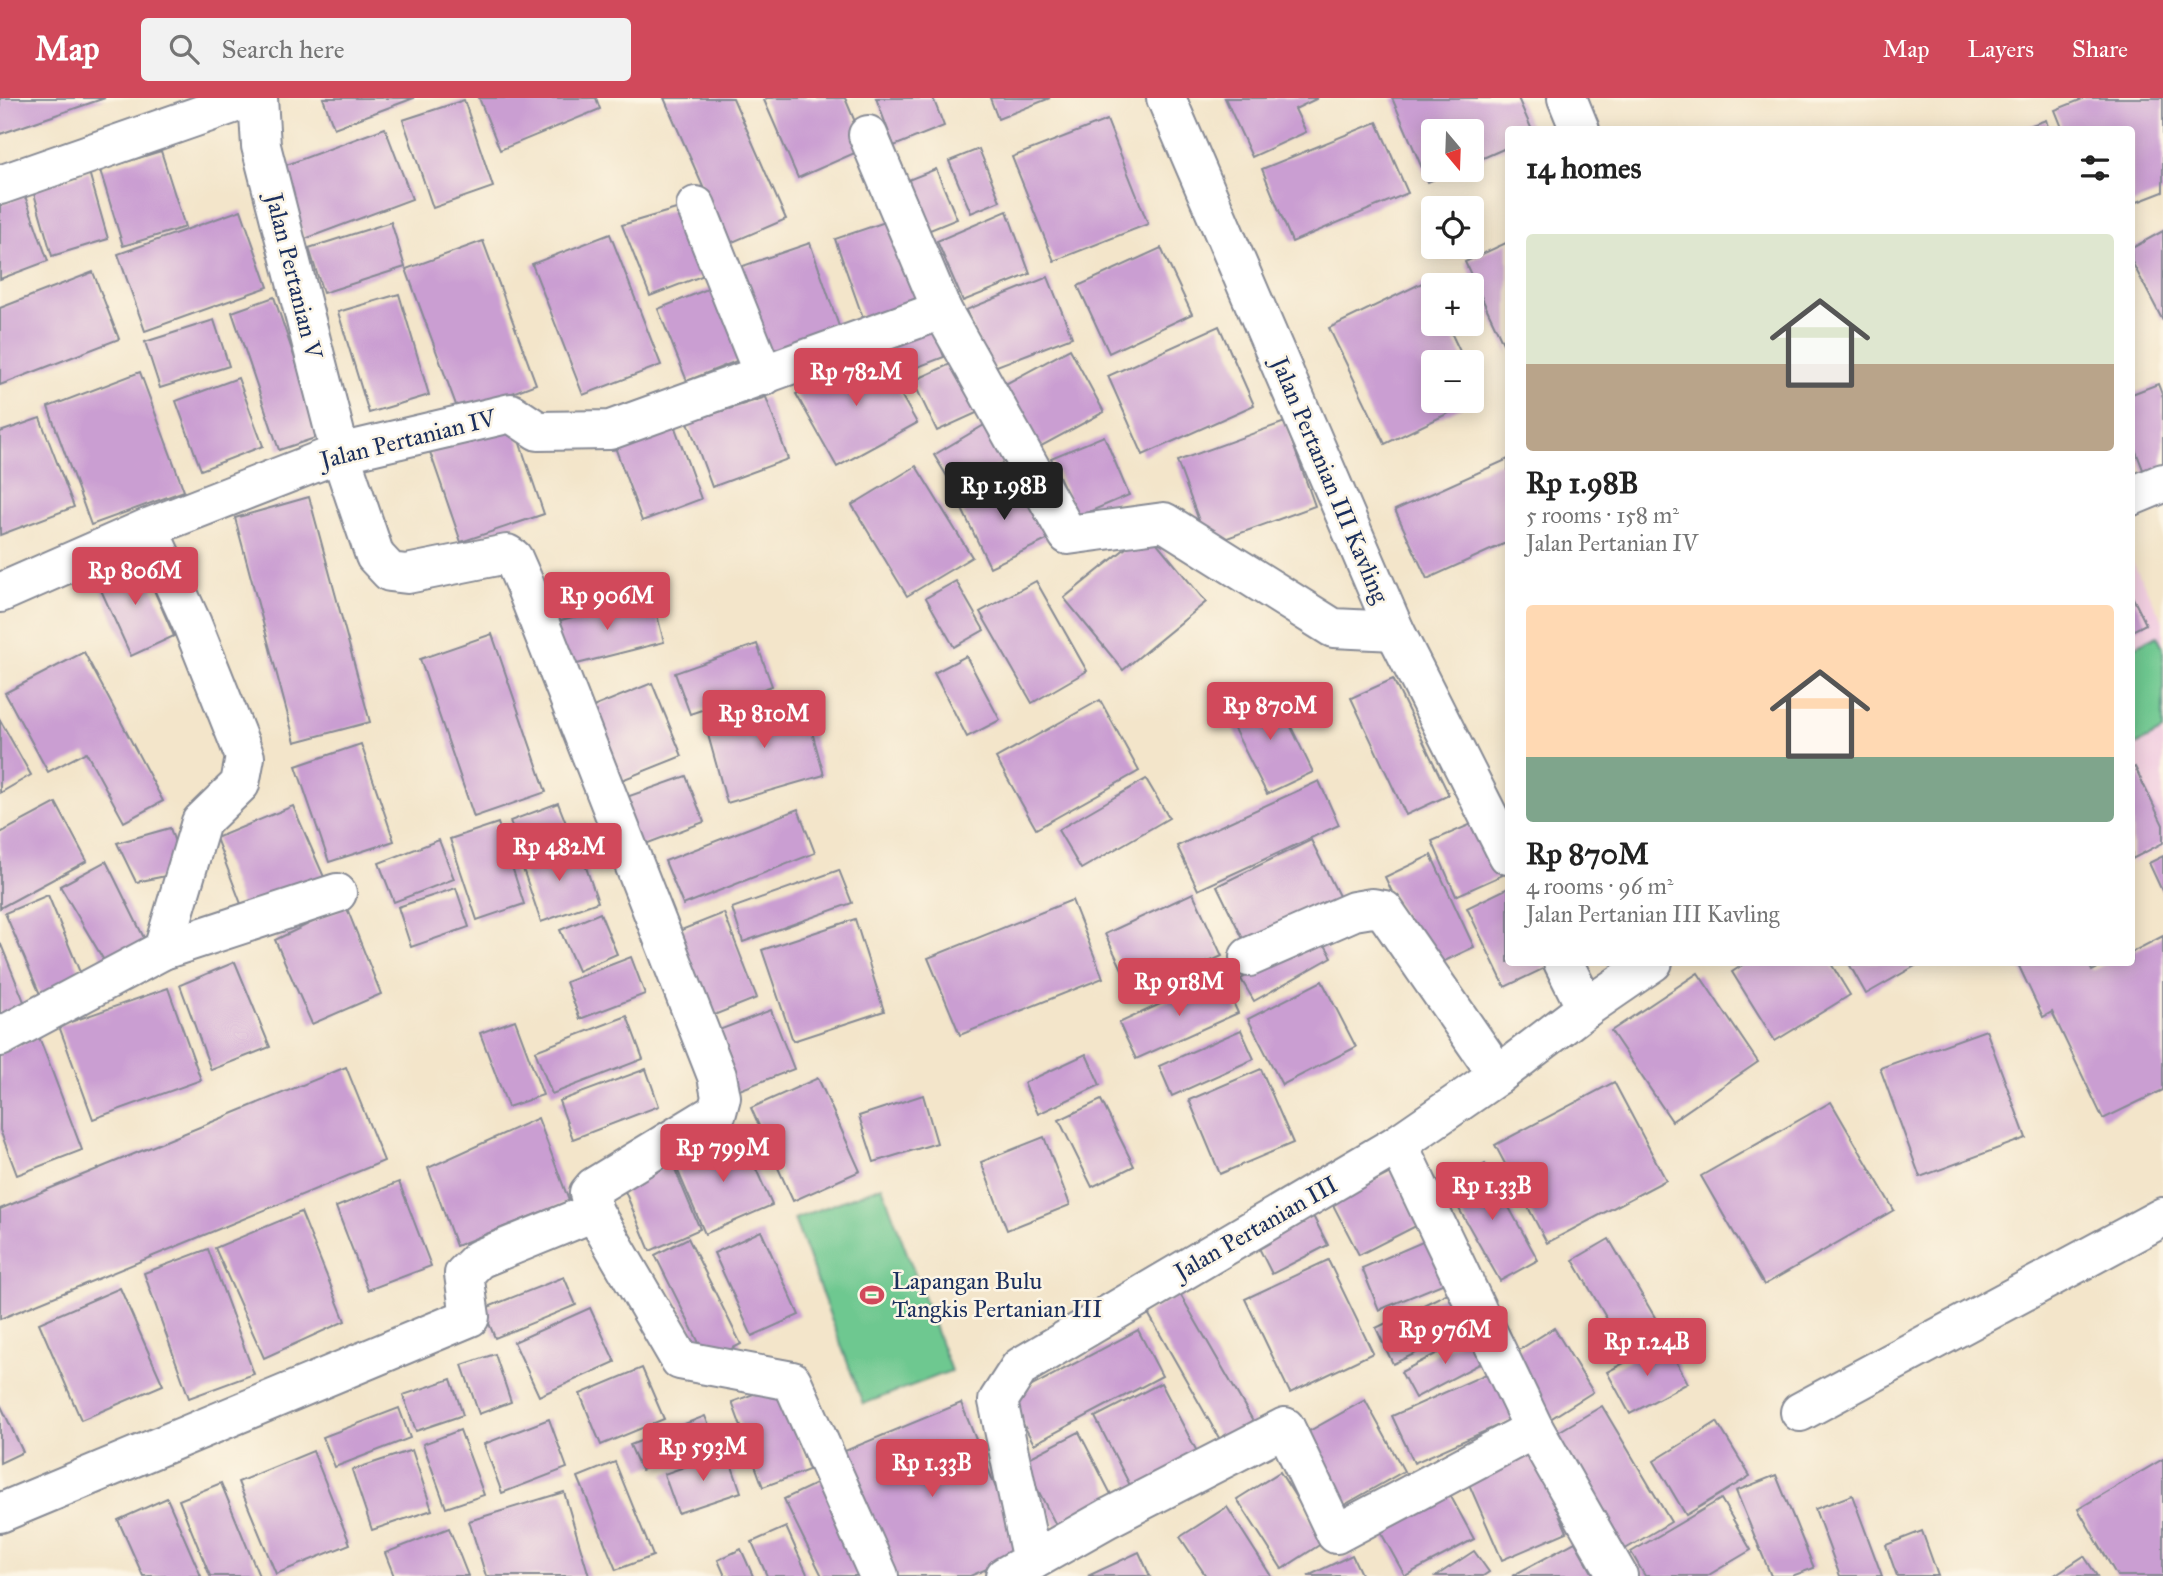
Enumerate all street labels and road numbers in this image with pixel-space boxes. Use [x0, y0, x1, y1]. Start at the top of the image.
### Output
street label: Jalan Pertanian V [258, 187, 329, 363]
street label: Jalan Pertanian III Kavling [1263, 350, 1396, 608]
street label: Jalan Pertanian IV [314, 402, 500, 476]
street label: Jalan Pertanian III [1166, 1169, 1343, 1288]

